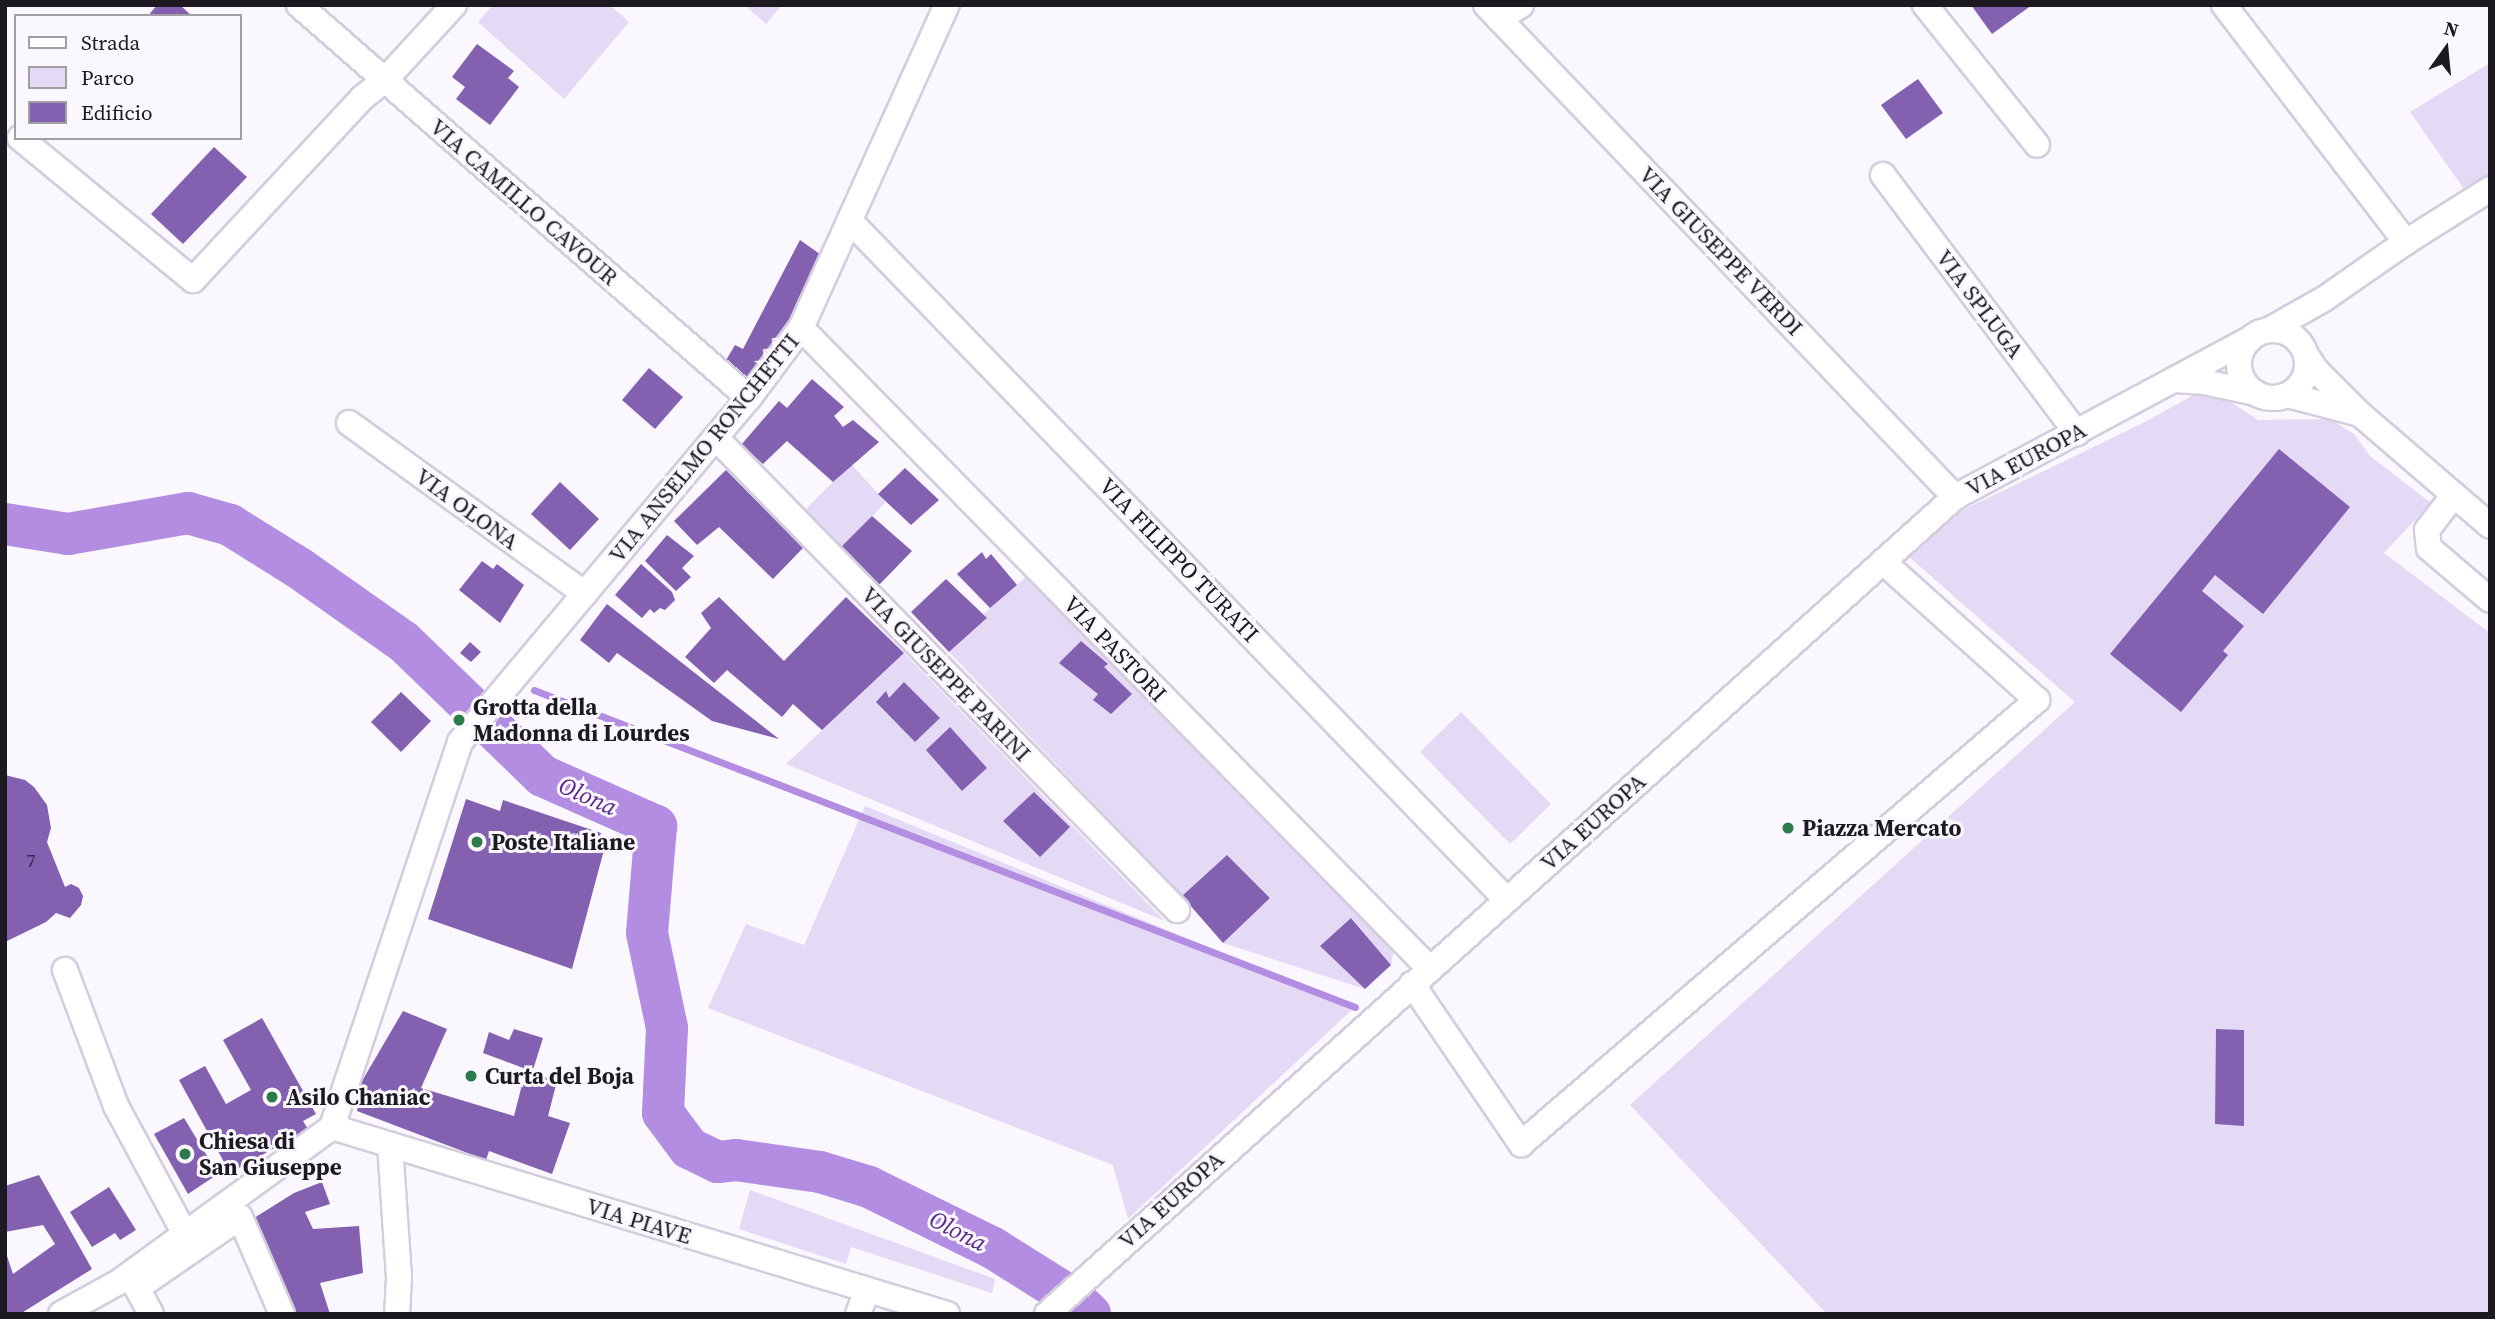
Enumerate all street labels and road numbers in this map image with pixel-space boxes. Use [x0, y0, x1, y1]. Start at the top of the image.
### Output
street label: VIA CAMILLO CAVOUR [424, 113, 624, 291]
street label: VIA GIUSEPPE VERDI [1633, 161, 1809, 341]
street label: VIA SPLUGA [1930, 244, 2030, 364]
street label: VIA ANSELMO RONCHETTI [603, 328, 805, 568]
street label: VIA EUROPA [1961, 416, 2091, 502]
street label: VIA OLONA [410, 462, 524, 556]
street label: VIA FILIPPO TURATI [1093, 472, 1265, 648]
street label: VIA GIUSEPPE PARINI [855, 581, 1037, 767]
street label: VIA PASTORI [1058, 590, 1172, 708]
street label: VIA EUROPA [1535, 768, 1651, 876]
street label: VIA EUROPA [1113, 1146, 1229, 1254]
street label: VIA PIAVE [583, 1192, 695, 1250]

